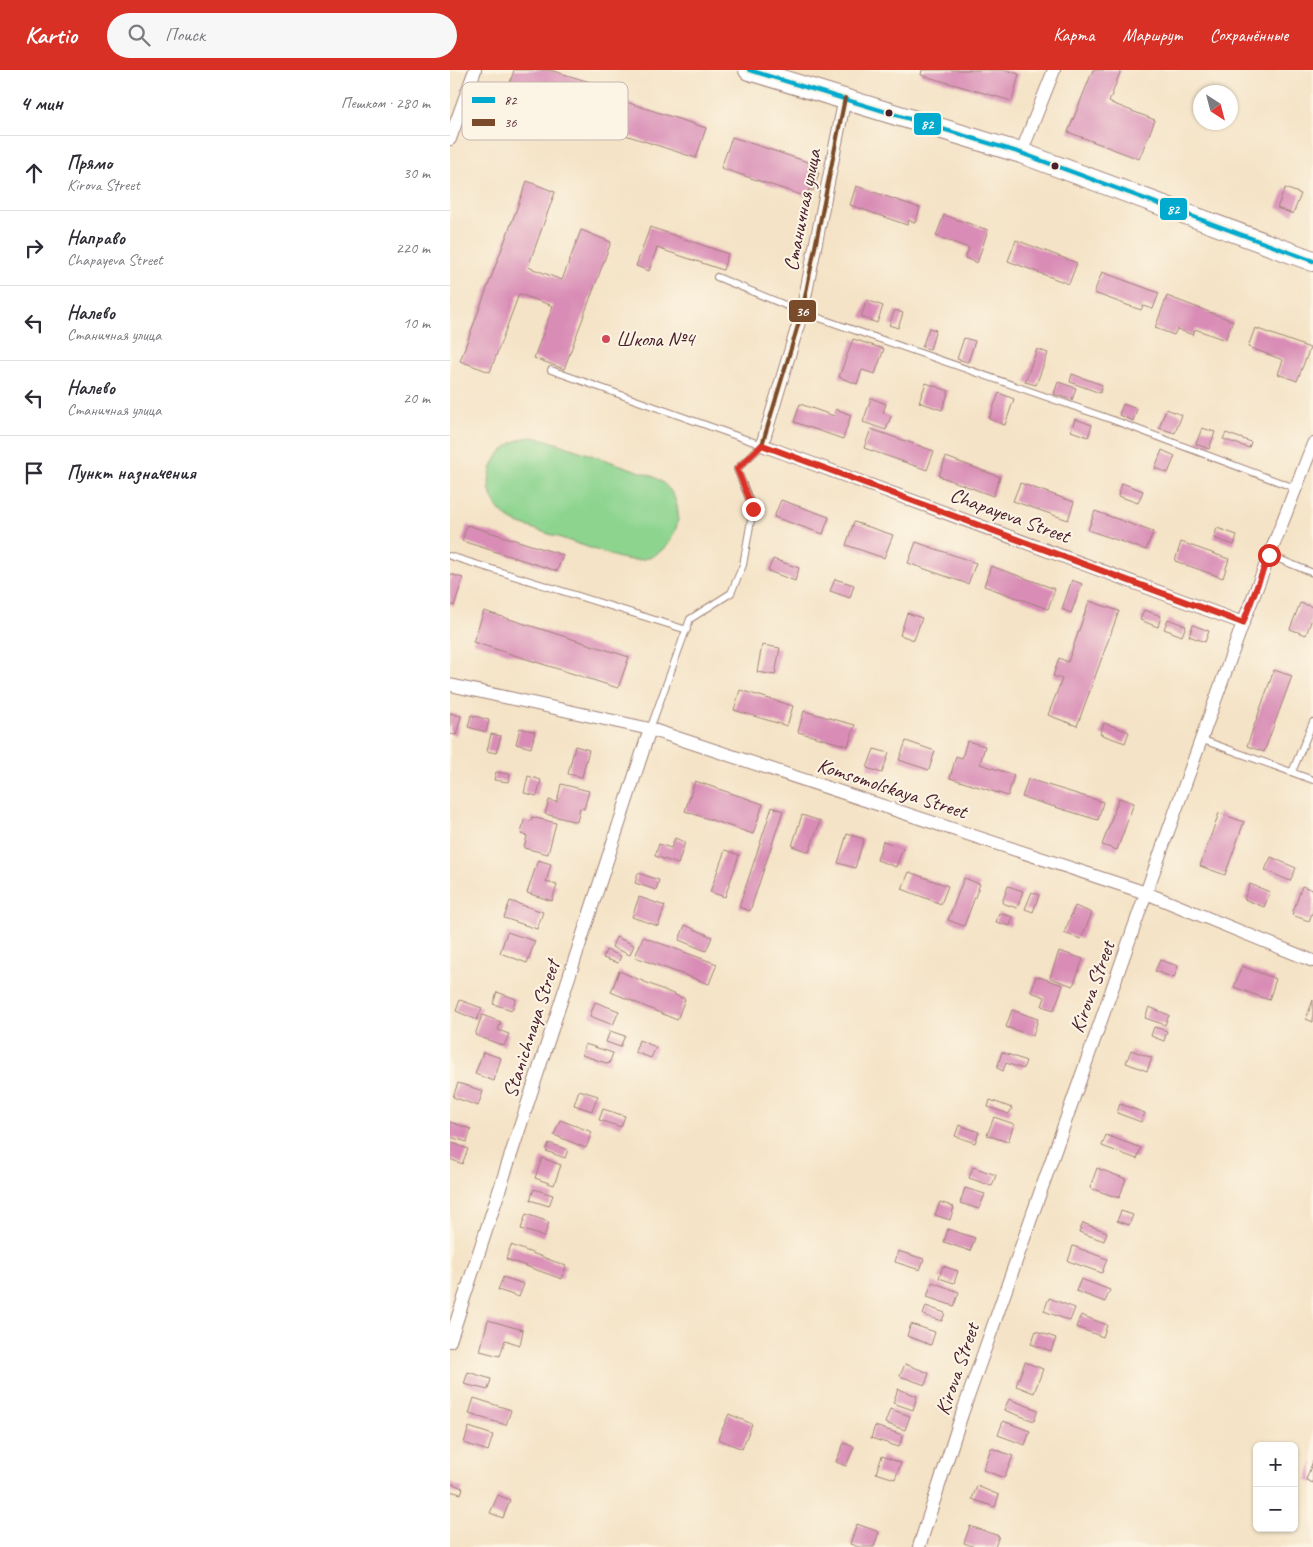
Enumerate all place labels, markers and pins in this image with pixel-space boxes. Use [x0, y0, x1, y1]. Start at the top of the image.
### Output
unlabelled marker [884, 108, 894, 118]
unlabelled marker [1050, 161, 1060, 171]
place label: Школа №4 [616, 326, 697, 352]
marker: Школа №4 [600, 333, 612, 345]

